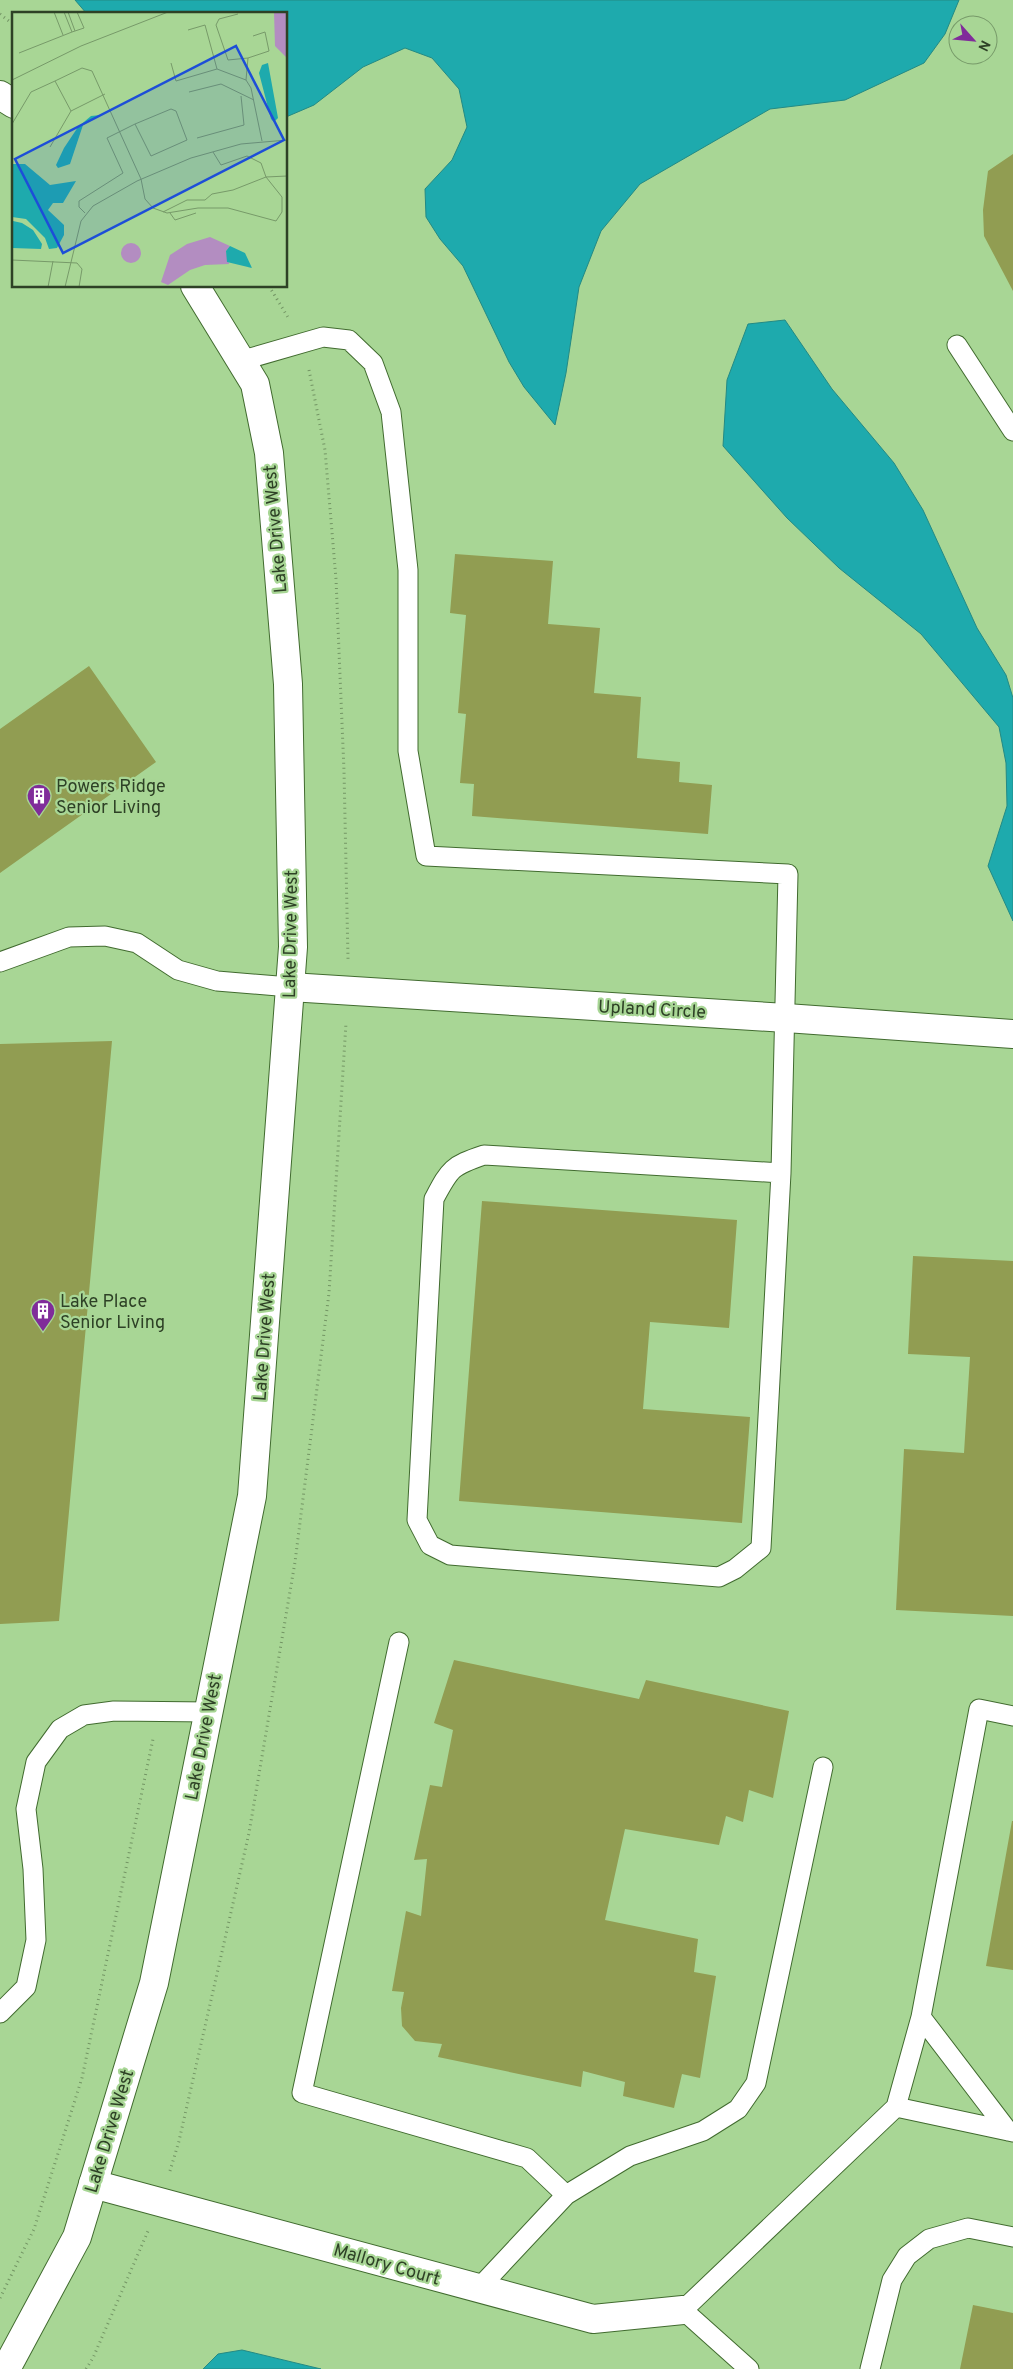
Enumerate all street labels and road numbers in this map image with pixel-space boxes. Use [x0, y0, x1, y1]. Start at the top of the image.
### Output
street label: Lake Drive West [259, 464, 294, 594]
street label: Lake Drive West [279, 870, 304, 998]
street label: Upland Circle [597, 996, 706, 1025]
street label: Lake Drive West [250, 1272, 281, 1402]
street label: Lake Drive West [181, 1672, 228, 1802]
street label: Lake Drive West [81, 2067, 140, 2196]
street label: Mallory Court [331, 2239, 443, 2292]

